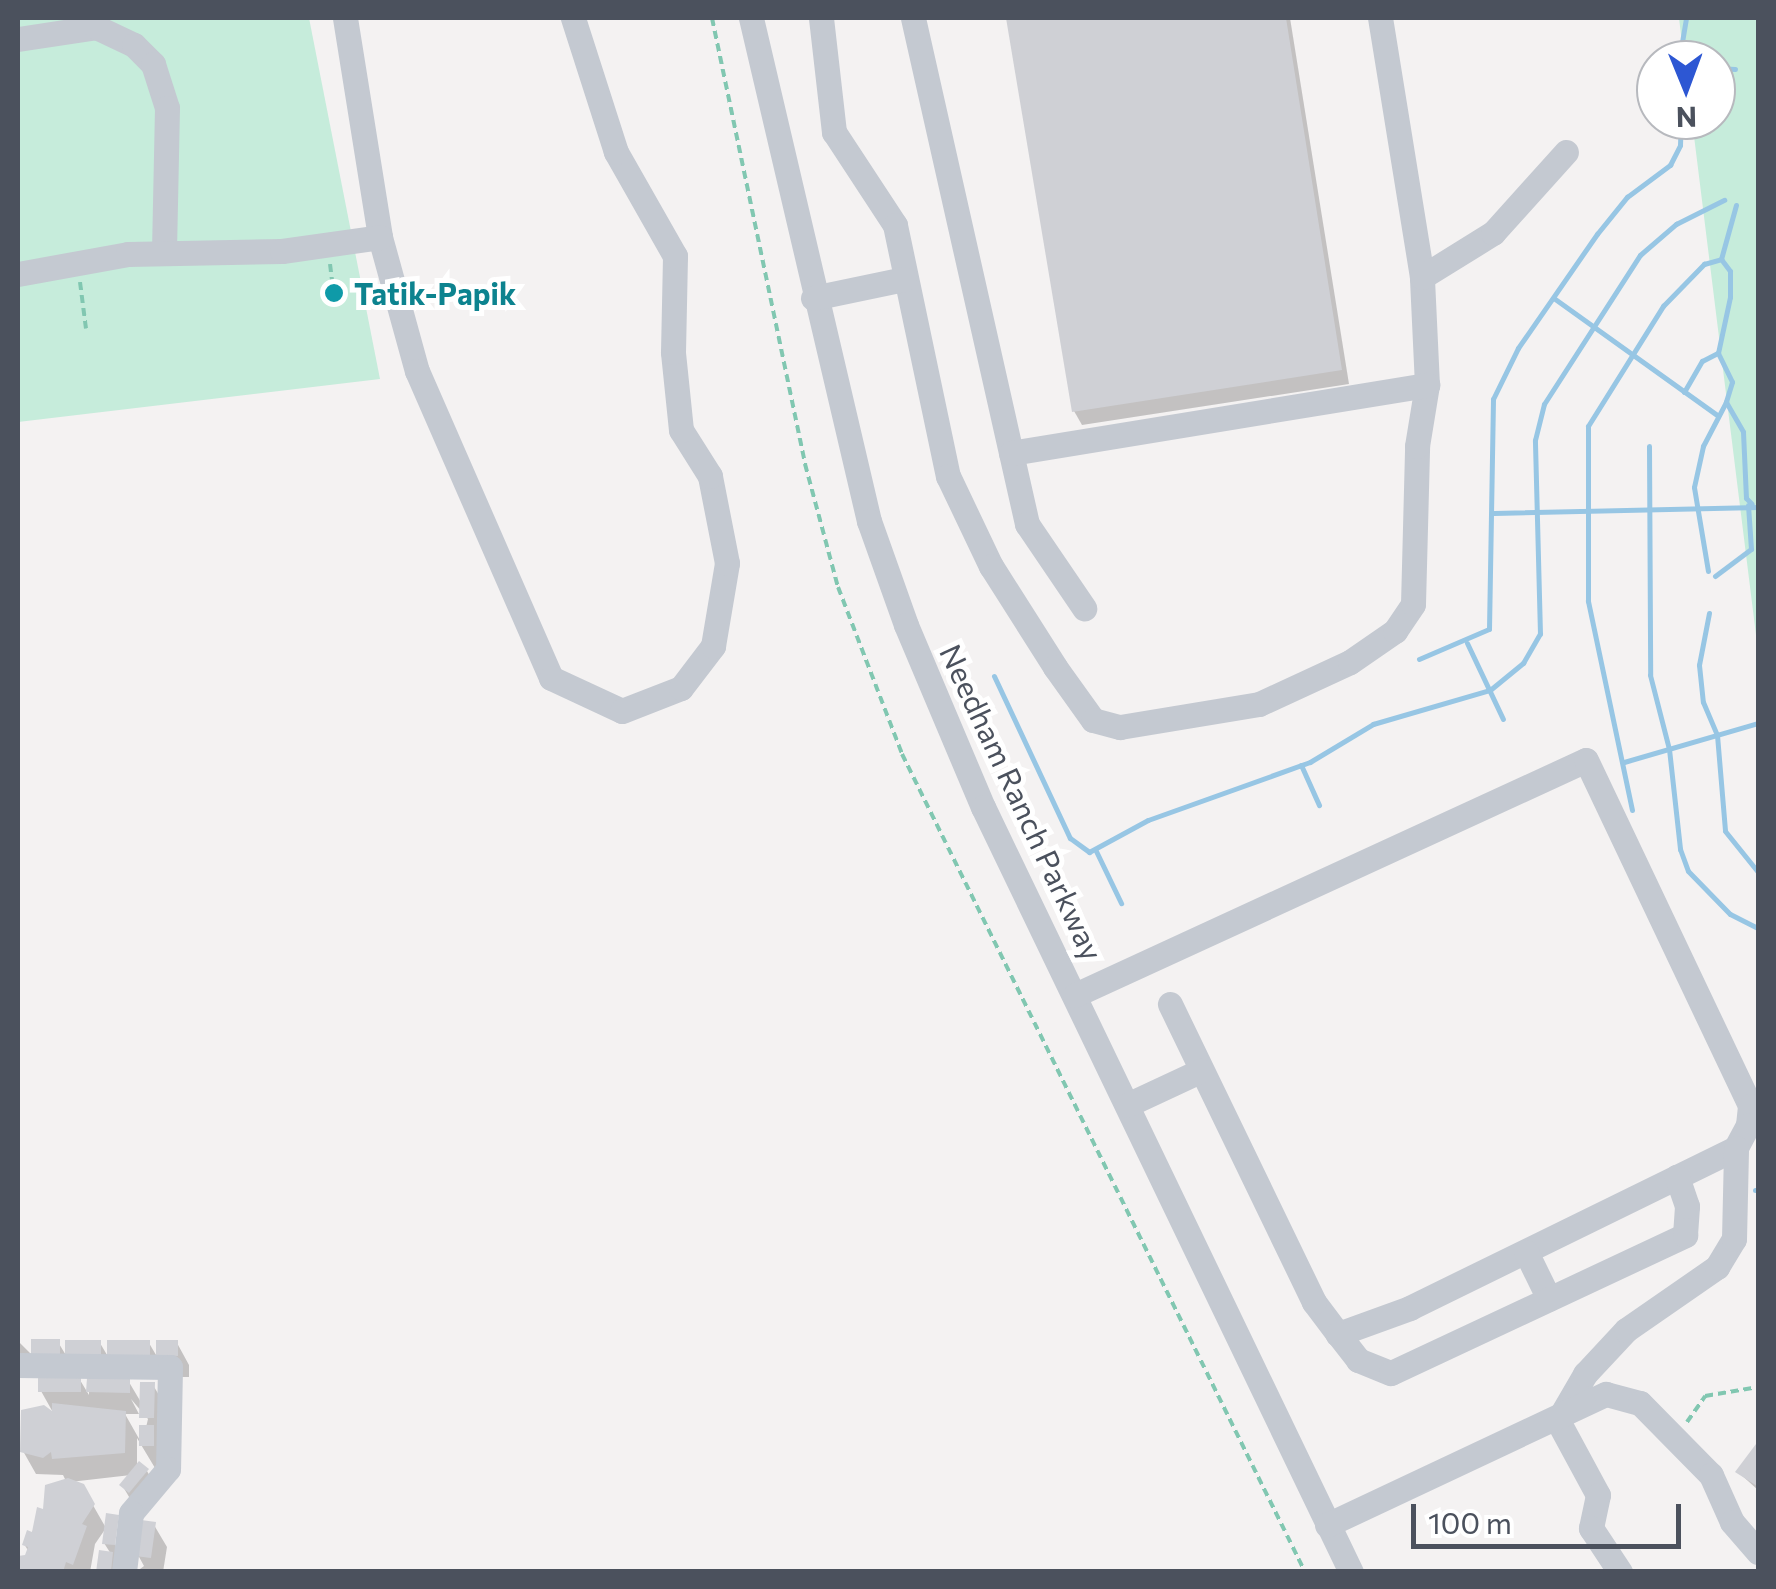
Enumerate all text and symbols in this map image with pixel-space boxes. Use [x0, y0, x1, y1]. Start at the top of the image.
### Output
north arrow [1636, 40, 1736, 140]
text: N [1676, 101, 1697, 135]
place label: Tatik-Papik [354, 275, 516, 311]
marker: Tatik-Papik [323, 282, 345, 304]
street label: Needham Ranch Parkway [933, 638, 1111, 966]
scale bar [1416, 1484, 1686, 1546]
text: 100 m [1428, 1503, 1512, 1540]

